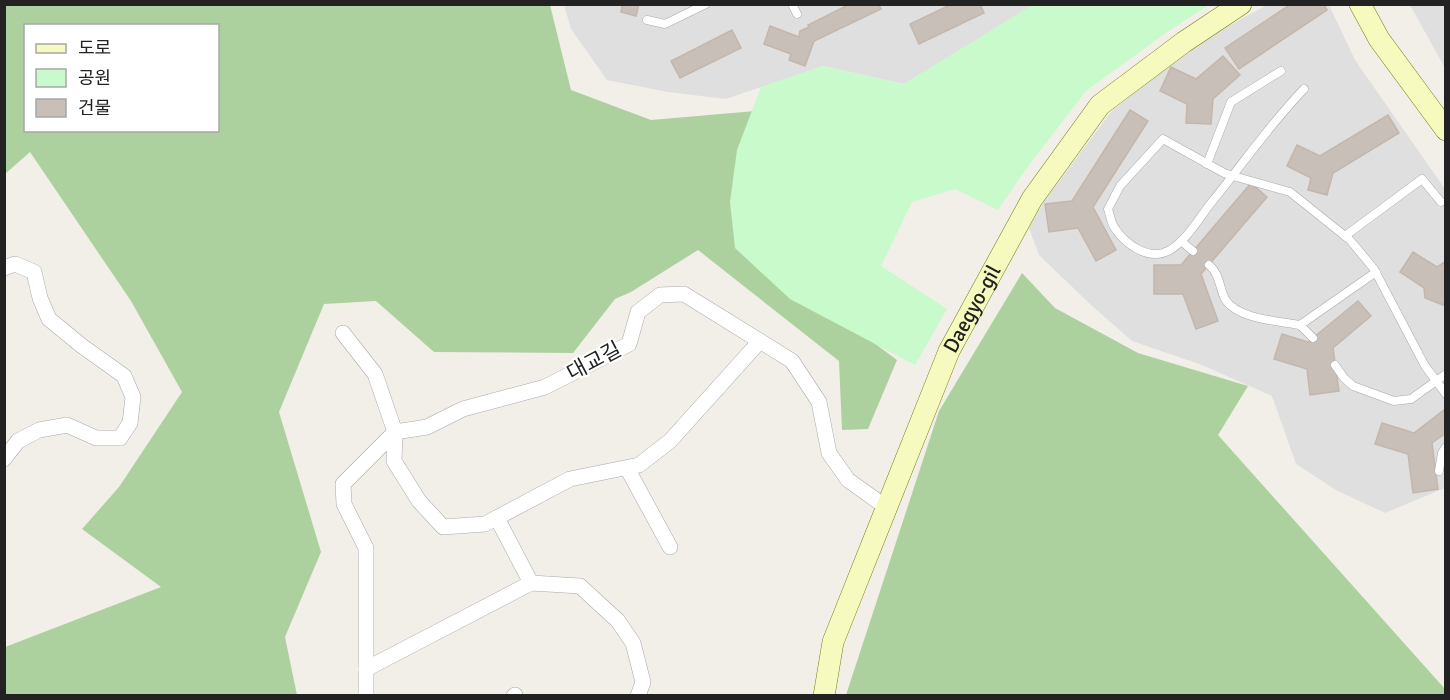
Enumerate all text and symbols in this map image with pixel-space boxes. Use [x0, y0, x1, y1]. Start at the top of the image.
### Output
legend [24, 24, 219, 132]
text: 도로 [78, 37, 111, 59]
text: 공원 [78, 67, 111, 89]
text: 건물 [78, 97, 111, 119]
street label: Daegyo-gil [937, 260, 1006, 357]
street label: 대교길 [562, 336, 626, 386]

